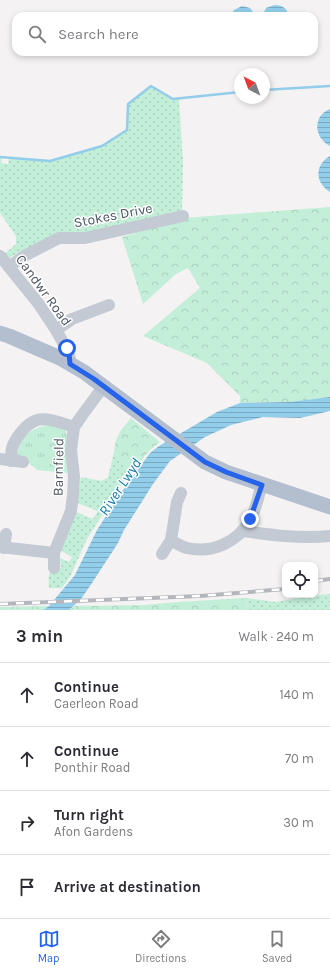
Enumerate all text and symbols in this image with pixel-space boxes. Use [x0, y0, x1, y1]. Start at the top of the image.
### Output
search box [12, 12, 318, 56]
icon: search [26, 23, 48, 45]
text: Search here [58, 25, 139, 43]
north arrow [234, 68, 270, 104]
street label: Stokes Drive [72, 200, 154, 231]
street label: Candwr Road [12, 251, 75, 329]
route start [58, 339, 76, 357]
street label: Barnfield [49, 438, 68, 496]
water label: River Lwyd [95, 455, 145, 519]
route end [241, 510, 259, 528]
map controls [282, 562, 318, 598]
button: locate [282, 562, 318, 598]
text: 3 min [16, 626, 63, 646]
text: Walk · 240 m [238, 629, 314, 644]
text: Continue [54, 678, 119, 696]
icon: ahead [16, 684, 38, 706]
text: 140 m [279, 687, 314, 702]
text: Caerleon Road [54, 696, 139, 711]
text: Continue [54, 742, 119, 760]
icon: ahead [16, 748, 38, 770]
text: 70 m [285, 751, 314, 766]
text: Ponthir Road [54, 760, 130, 775]
text: Turn right [54, 806, 124, 824]
icon: right [16, 812, 38, 834]
text: 30 m [283, 815, 314, 830]
text: Afon Gardens [54, 824, 133, 839]
icon: arrive [16, 876, 38, 898]
text: Arrive at destination [54, 878, 201, 896]
tab: Map [38, 928, 60, 965]
tab: Directions [135, 928, 187, 965]
tab: Saved [262, 928, 292, 965]

